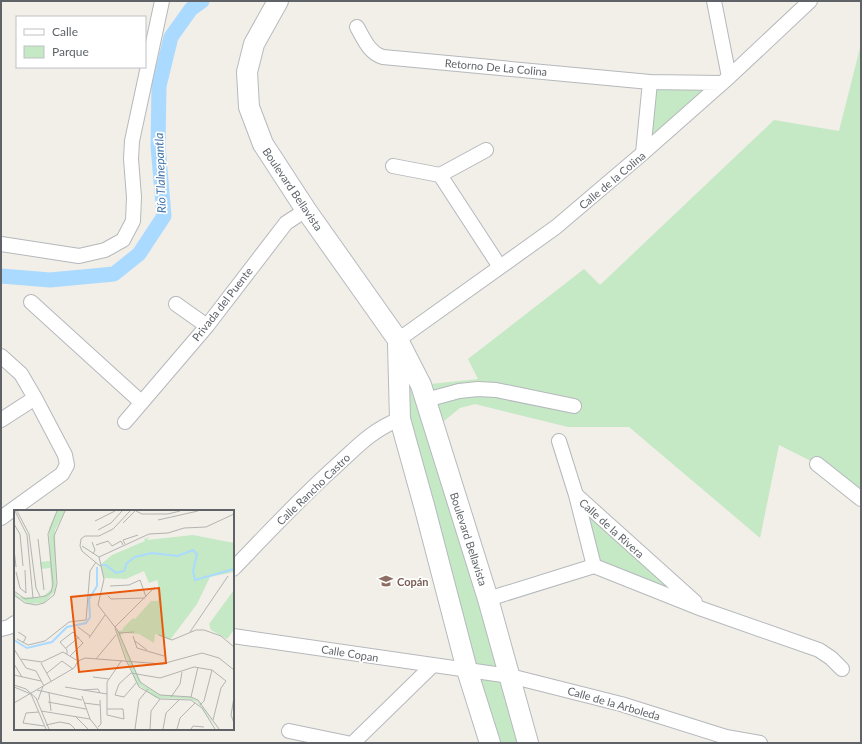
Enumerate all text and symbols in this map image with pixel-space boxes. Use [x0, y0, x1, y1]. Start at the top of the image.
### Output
legend [16, 16, 146, 68]
text: Calle [52, 24, 78, 39]
text: Parque [52, 44, 89, 59]
street label: Retorno De La Colina [444, 56, 548, 78]
water label: Río Tlalnepantla [151, 133, 169, 213]
street label: Boulevard Bellavista [260, 145, 326, 233]
street label: Calle de la Colina [576, 148, 648, 212]
street label: Privada del Puente [189, 264, 255, 344]
street label: Calle Rancho Castro [274, 451, 352, 527]
street label: Boulevard Bellavista [448, 491, 490, 587]
street label: Calle de la Rivera [577, 496, 647, 560]
inset map [14, 510, 234, 730]
school or university icon: Copán [378, 573, 394, 589]
place label: Copán [397, 575, 429, 588]
street label: Calle Copan [320, 642, 380, 664]
street label: Calle de la Arboleda [566, 684, 662, 722]

